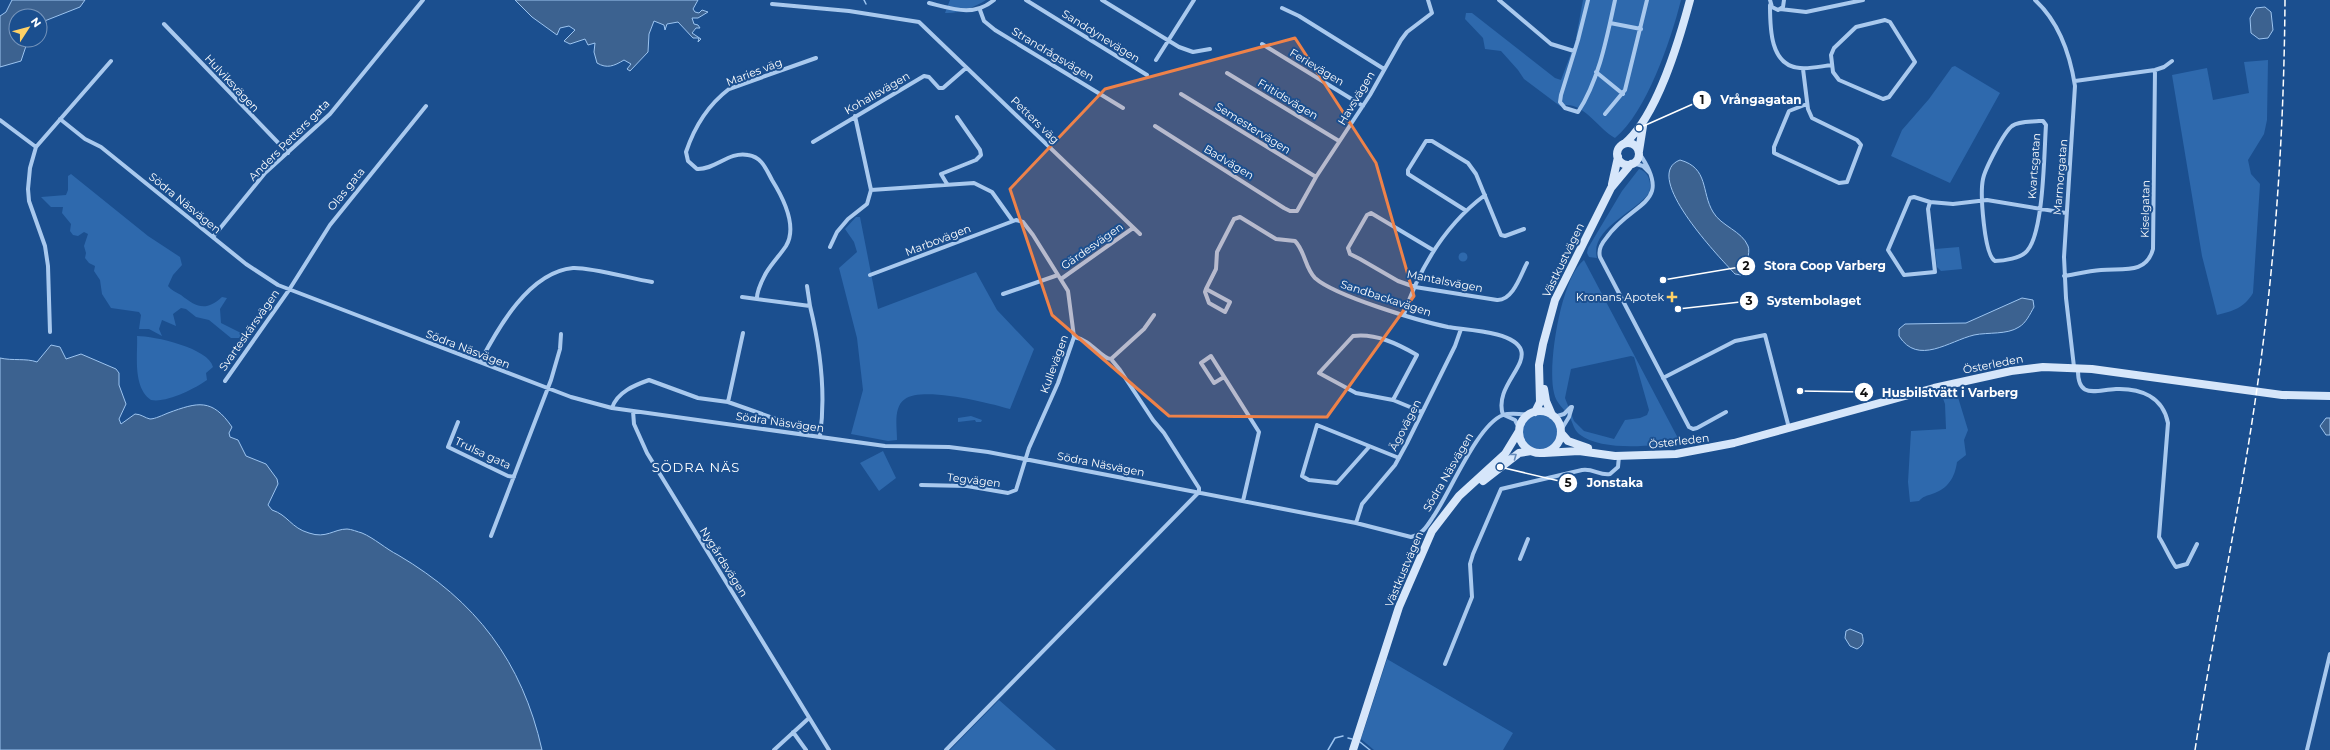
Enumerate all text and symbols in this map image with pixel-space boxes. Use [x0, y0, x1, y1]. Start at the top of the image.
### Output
street label: Sanddynevägen [1059, 6, 1143, 66]
north arrow [8, 8, 48, 48]
text: N [28, 14, 44, 30]
street label: Strandrågsvägen [1009, 24, 1097, 84]
street label: Ferievägen [1287, 45, 1347, 89]
street label: Hulviksvägen [202, 51, 262, 115]
street label: Maries väg [724, 55, 784, 89]
street label: Kohallsvägen [842, 69, 912, 117]
street label: Havsvägen [1334, 69, 1378, 127]
street label: Fritidsvägen [1255, 75, 1321, 123]
callout: Vrångagatan [1692, 88, 1810, 112]
text: 1 [1700, 92, 1704, 107]
text: Vrångagatan [1719, 92, 1802, 107]
street label: Petters väg [1008, 93, 1062, 147]
street label: Anders Petters gata [245, 96, 333, 184]
street label: Semestervägen [1213, 99, 1293, 157]
street label: Kvartsgatan [2025, 132, 2043, 200]
street label: Marmorgatan [2050, 138, 2070, 216]
street label: Badvägen [1201, 142, 1257, 182]
street label: Olas gata [324, 165, 368, 213]
street label: Södra Näsvägen [146, 170, 224, 236]
street label: Kiselgatan [2137, 180, 2153, 238]
street label: Gärdesvägen [1058, 219, 1126, 273]
street label: Marbovägen [903, 221, 973, 259]
street label: Västkustvägen [1539, 221, 1587, 299]
callout: Stora Coop Varberg [1736, 254, 1894, 278]
text: 2 [1742, 258, 1750, 273]
text: Stora Coop Varberg [1764, 258, 1886, 273]
street label: Mantalsvägen [1406, 267, 1484, 295]
street label: Sandbackavägen [1339, 277, 1433, 319]
street label: Svarteskärsvägen [216, 287, 282, 373]
callout: Systembolaget [1739, 289, 1869, 313]
place label: Kronans Apotek [1576, 290, 1664, 304]
marker: Kronans Apotek [1667, 292, 1677, 302]
text: 3 [1744, 293, 1753, 308]
text: Systembolaget [1767, 293, 1862, 308]
street label: Södra Näsvägen [424, 327, 512, 371]
street label: Kullevägen [1037, 333, 1071, 395]
street label: Österleden [1962, 351, 2024, 377]
callout: Husbilstvätt i Varberg [1854, 380, 2027, 404]
text: 4 [1860, 385, 1869, 400]
text: Husbilstvätt i Varberg [1882, 385, 2018, 400]
street label: Ägovägen [1386, 397, 1424, 453]
street label: Södra Näsvägen [735, 409, 825, 435]
street label: Södra Näsvägen [1420, 430, 1476, 514]
street label: Österleden [1648, 430, 1710, 452]
street label: Trulsa gata [453, 434, 513, 472]
street label: Södra Näsvägen [1056, 449, 1146, 479]
one-way arrow [1510, 454, 1517, 461]
district label: SÖDRA NÄS [652, 459, 740, 475]
street label: Tegvägen [946, 470, 1002, 490]
callout: Jonstaka [1558, 471, 1651, 495]
text: 5 [1564, 475, 1572, 490]
text: Jonstaka [1586, 475, 1643, 490]
street label: Nygårdsvägen [697, 525, 751, 599]
street label: Västkustvägen [1382, 529, 1426, 609]

